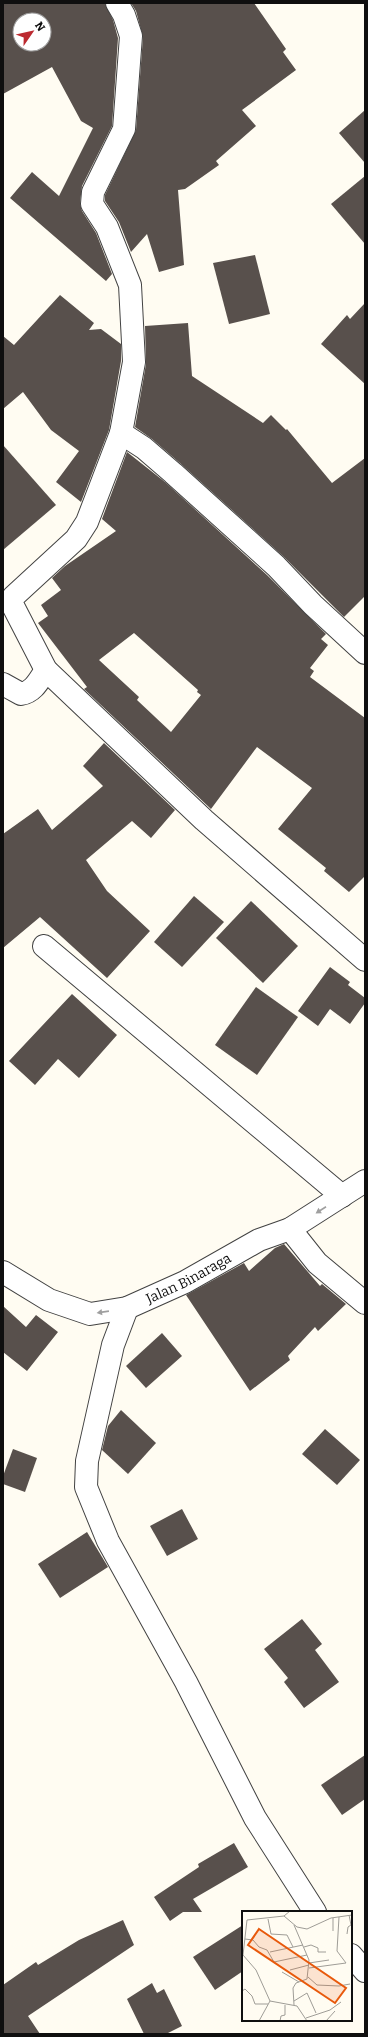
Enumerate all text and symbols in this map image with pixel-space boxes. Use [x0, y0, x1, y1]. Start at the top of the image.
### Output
north arrow [12, 12, 52, 52]
text: N [32, 20, 48, 34]
one-way arrow [316, 1206, 326, 1214]
street label: Jalan Binaraga [142, 1249, 234, 1307]
one-way arrow [97, 1309, 109, 1315]
inset map [242, 1911, 352, 2021]

